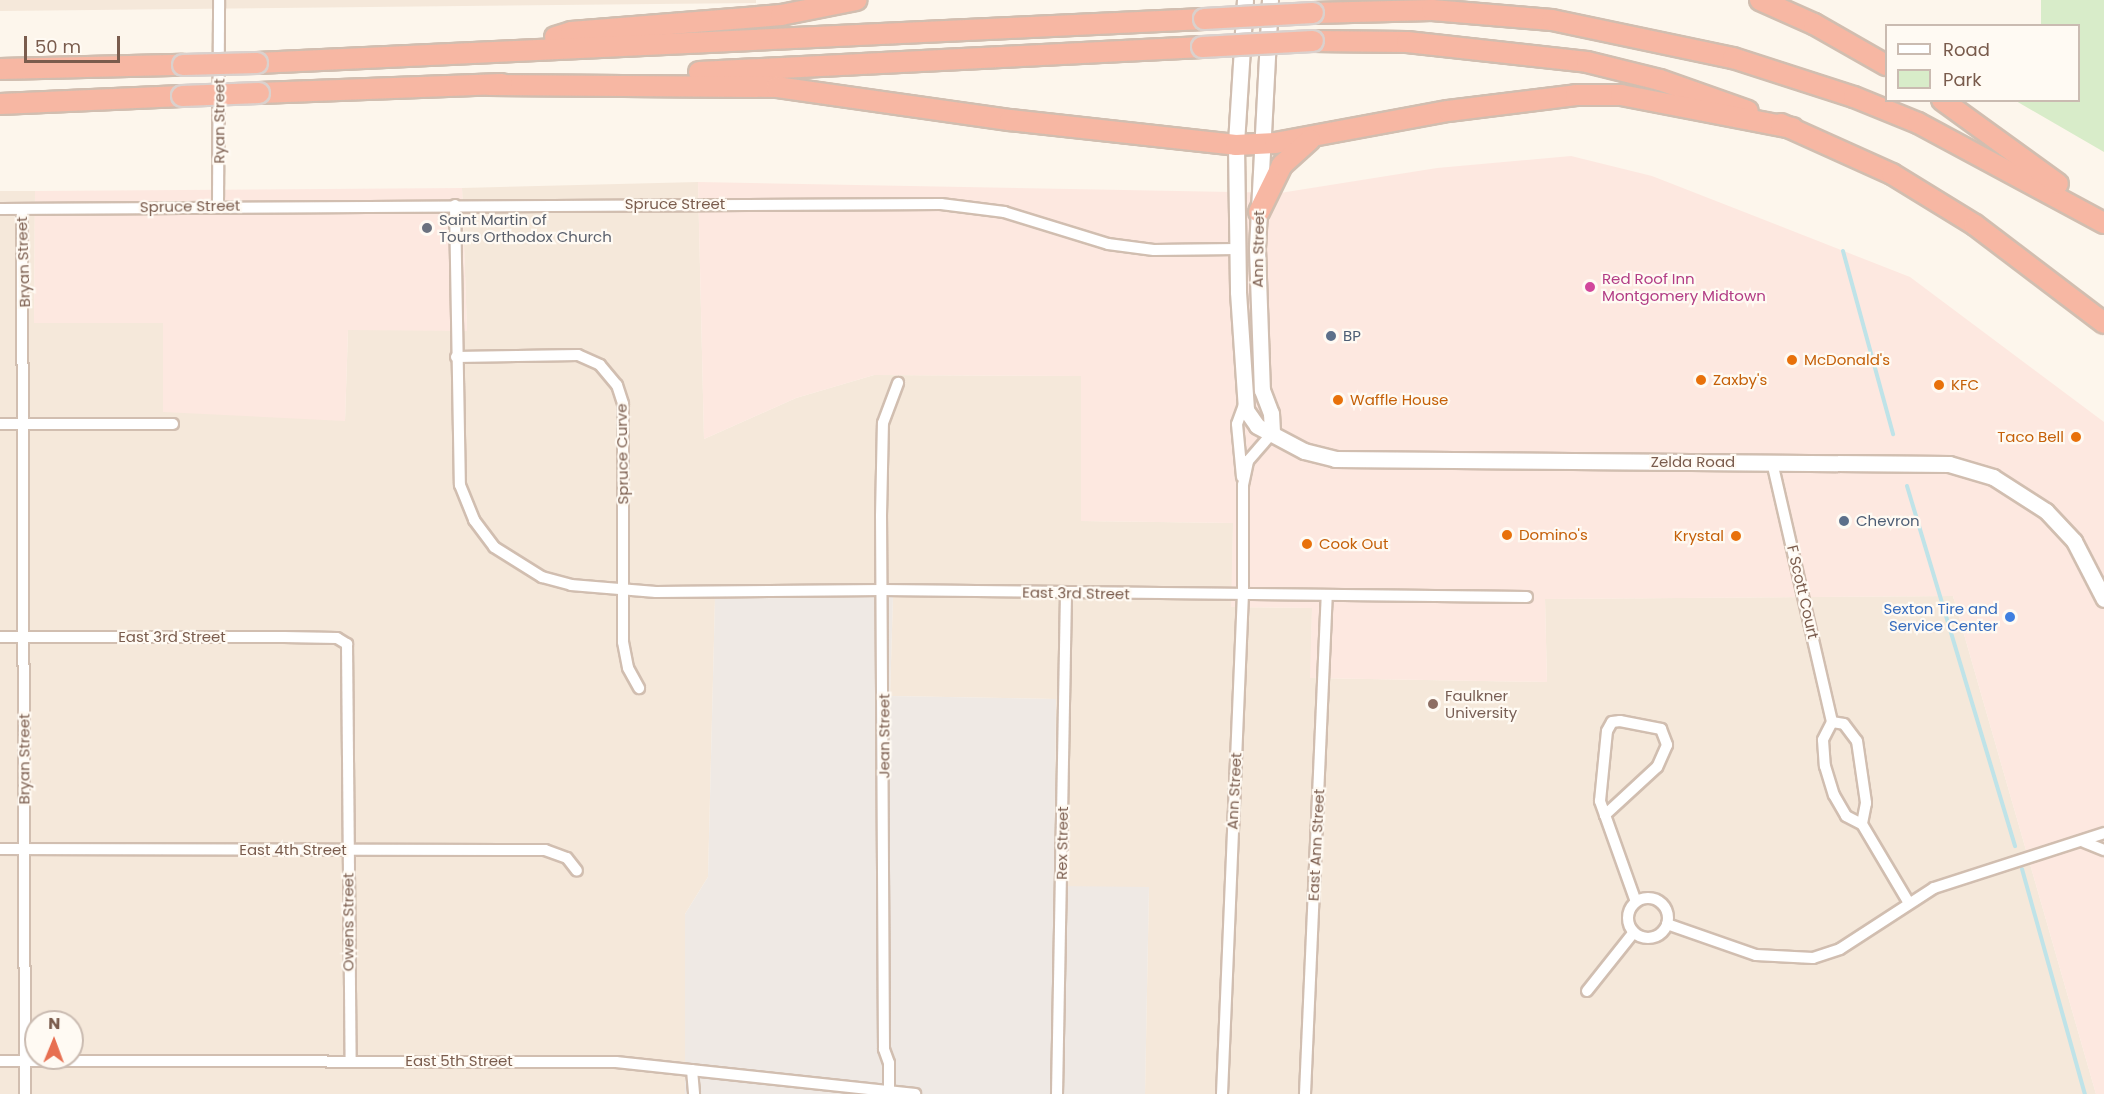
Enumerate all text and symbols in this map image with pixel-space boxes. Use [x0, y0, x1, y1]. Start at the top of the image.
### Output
scale bar [27, 24, 123, 62]
legend [1885, 24, 2080, 102]
text: 50 m [35, 34, 81, 59]
text: Road [1943, 37, 1990, 62]
text: Park [1943, 67, 1982, 92]
street label: Ryan Street [210, 78, 228, 164]
street label: Spruce Street [625, 195, 725, 213]
street label: Spruce Street [140, 196, 240, 216]
place label: Saint Martin of Tours Orthodox Church [439, 210, 612, 245]
street label: Ann Street [1248, 210, 1268, 288]
street label: Bryan Street [12, 216, 34, 308]
marker: Saint Martin of Tours Orthodox Church [420, 221, 434, 235]
place label: Red Roof Inn Montgomery Midtown [1602, 269, 1766, 304]
marker: Red Roof Inn Montgomery Midtown [1583, 280, 1597, 294]
place label: BP [1343, 327, 1361, 345]
marker: BP [1324, 329, 1338, 343]
place label: McDonald's [1804, 351, 1890, 369]
marker: McDonald's [1785, 353, 1799, 367]
place label: Zaxby's [1713, 371, 1767, 389]
marker: Zaxby's [1694, 373, 1708, 387]
place label: KFC [1951, 376, 1979, 394]
marker: KFC [1932, 378, 1946, 392]
place label: Waffle House [1350, 391, 1448, 409]
marker: Waffle House [1331, 393, 1345, 407]
street label: Spruce Curve [612, 403, 632, 505]
place label: Taco Bell [1997, 428, 2064, 446]
marker: Taco Bell [2069, 430, 2083, 444]
street label: Zelda Road [1651, 453, 1735, 471]
place label: Chevron [1856, 512, 1920, 530]
marker: Chevron [1837, 514, 1851, 528]
place label: Domino's [1519, 526, 1588, 544]
place label: Krystal [1674, 527, 1724, 545]
marker: Domino's [1500, 528, 1514, 542]
marker: Krystal [1729, 529, 1743, 543]
place label: Cook Out [1319, 535, 1388, 553]
marker: Cook Out [1300, 537, 1314, 551]
street label: F Scott Court [1783, 543, 1823, 641]
street label: East 3rd Street [1022, 583, 1130, 603]
place label: Sexton Tire and Service Center [1883, 599, 1998, 634]
marker: Sexton Tire and Service Center [2003, 610, 2017, 624]
street label: East 3rd Street [118, 628, 226, 646]
place label: Faulkner University [1445, 686, 1517, 721]
street label: Jean Street [875, 694, 893, 778]
marker: Faulkner University [1426, 697, 1440, 711]
street label: Bryan Street [15, 714, 33, 804]
street label: Ann Street [1223, 752, 1245, 830]
street label: East Ann Street [1304, 788, 1328, 902]
street label: Rex Street [1052, 806, 1072, 880]
street label: East 4th Street [239, 841, 347, 859]
street label: Owens Street [339, 873, 357, 971]
north arrow [24, 1010, 84, 1070]
text: N [48, 1012, 61, 1035]
street label: East 5th Street [405, 1052, 513, 1070]

